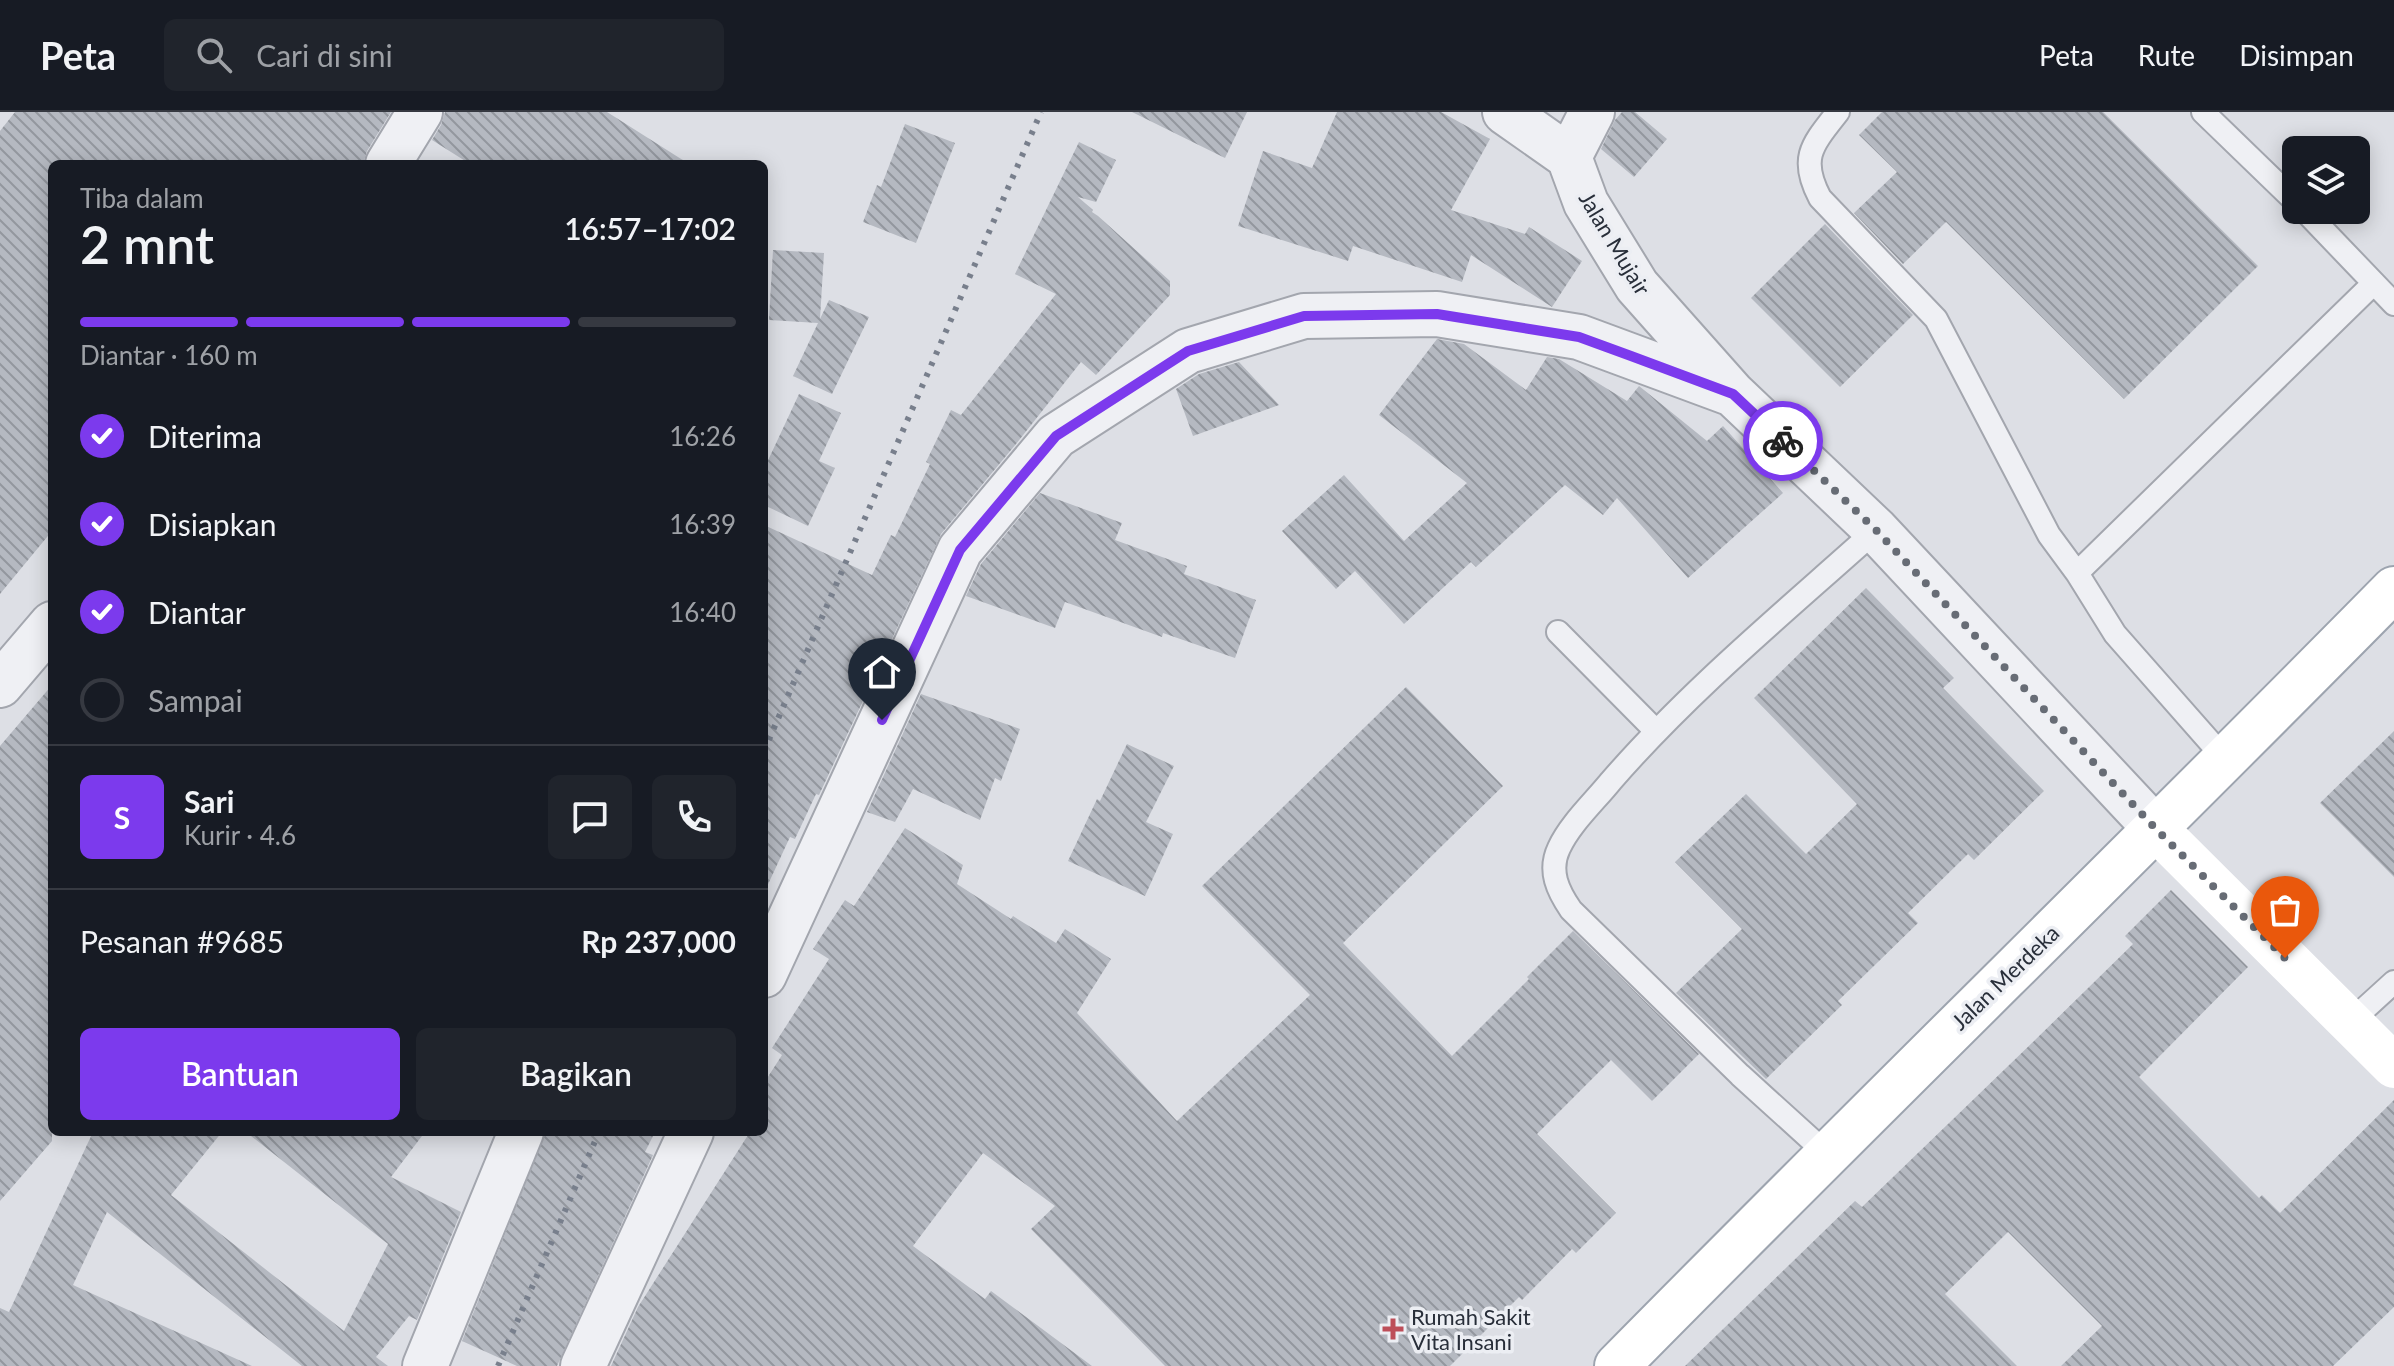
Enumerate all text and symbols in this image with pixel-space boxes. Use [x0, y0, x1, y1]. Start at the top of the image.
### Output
search box [164, 19, 724, 91]
text: Peta [40, 32, 116, 78]
icon: search [192, 33, 236, 77]
text: Cari di sini [256, 37, 393, 73]
text: Peta [2039, 38, 2094, 72]
text: Rute [2138, 38, 2195, 72]
text: Disimpan [2239, 38, 2354, 72]
map controls [2282, 136, 2370, 224]
button: layers [2282, 136, 2370, 224]
text: Tiba dalam [80, 182, 204, 214]
street label: Jalan Mujair [1574, 186, 1656, 300]
text: 16:57–17:02 [564, 210, 736, 246]
text: 2 mnt [80, 213, 214, 275]
text: Diantar · 160 m [80, 339, 258, 371]
courier [1743, 401, 1823, 481]
icon: check [80, 414, 124, 458]
text: Diterima [148, 418, 262, 454]
icon: bike [1761, 419, 1805, 463]
text: 16:26 [669, 420, 736, 452]
icon: check [80, 502, 124, 546]
text: Disiapkan [148, 506, 277, 542]
text: 16:39 [669, 508, 736, 540]
icon: check [80, 590, 124, 634]
text: Diantar [148, 594, 246, 630]
text: 16:40 [669, 596, 736, 628]
pin [848, 638, 916, 720]
icon: home [860, 650, 904, 694]
text: Sampai [148, 682, 243, 718]
button: chat [548, 775, 632, 859]
button: phone [652, 775, 736, 859]
text: Sari [184, 783, 234, 819]
text: S [114, 799, 130, 835]
text: Kurir · 4.6 [184, 819, 296, 851]
pin [2251, 876, 2319, 958]
icon: bag [2263, 888, 2307, 932]
street label: Jalan Merdeka [1946, 919, 2064, 1035]
text: Pesanan #9685 [80, 923, 284, 959]
text: Rp 237,000 [581, 923, 736, 959]
button: Bantuan [80, 1028, 400, 1120]
button: Bagikan [416, 1028, 736, 1120]
place label: Rumah Sakit Vita Insani [1411, 1303, 1531, 1355]
marker: Rumah Sakit Vita Insani [1382, 1318, 1404, 1340]

